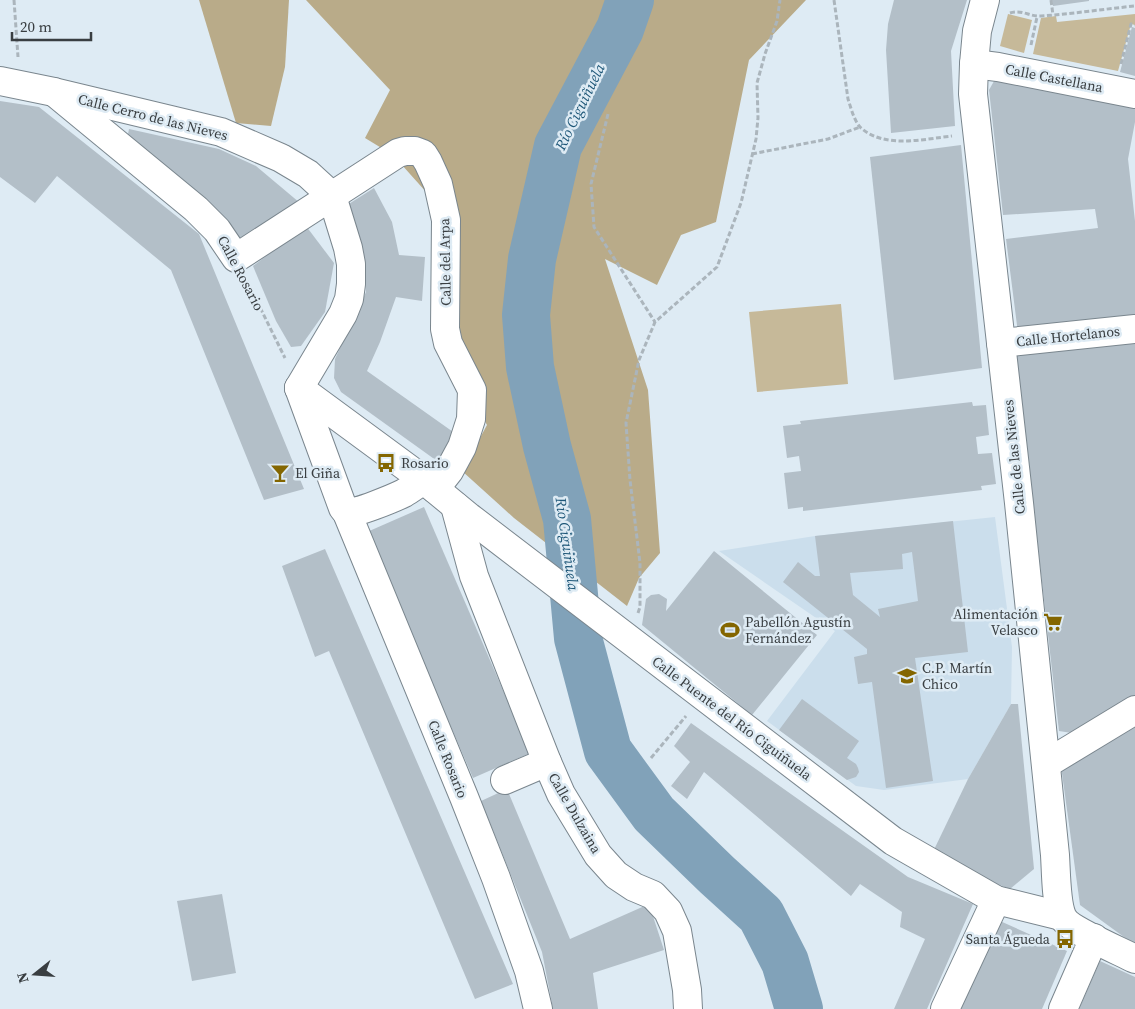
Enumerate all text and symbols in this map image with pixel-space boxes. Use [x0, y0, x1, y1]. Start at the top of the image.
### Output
scale bar [12, 10, 91, 42]
text: 20 m [20, 16, 52, 37]
street label: Calle Castellana [1003, 59, 1105, 97]
water label: Río Ciguiñuela [549, 60, 610, 154]
street label: Calle Cerro de las Nieves [76, 89, 230, 145]
street label: Calle del Arpa [434, 217, 456, 306]
street label: Calle Rosario [213, 232, 269, 314]
street label: Calle Hortelanos [1015, 321, 1121, 351]
street label: Calle de las Nieves [998, 399, 1030, 515]
bus stop icon: Rosario [375, 452, 397, 474]
place label: Rosario [401, 453, 449, 473]
bar icon: El Giña [269, 462, 291, 484]
place label: El Giña [295, 463, 341, 483]
water label: Río Ciguiñuela [550, 495, 584, 592]
place label: Alimentación Velasco [953, 604, 1039, 640]
supermarket icon: Alimentación Velasco [1042, 611, 1064, 633]
place label: Pabellón Agustín Fernández [745, 612, 852, 648]
sports icon: Pabellón Agustín Fernández [719, 619, 741, 641]
street label: Calle Puente del Río Ciguiñuela [648, 651, 817, 785]
place label: C.P. Martín Chico [922, 658, 993, 694]
school or university icon: C.P. Martín Chico [896, 665, 918, 687]
street label: Calle Rosario [423, 717, 473, 801]
street label: Calle Dulzaina [544, 769, 607, 858]
bus stop icon: Santa Águeda [1054, 928, 1076, 950]
place label: Santa Águeda [966, 929, 1051, 949]
north arrow [10, 949, 60, 999]
text: N [12, 970, 34, 986]

